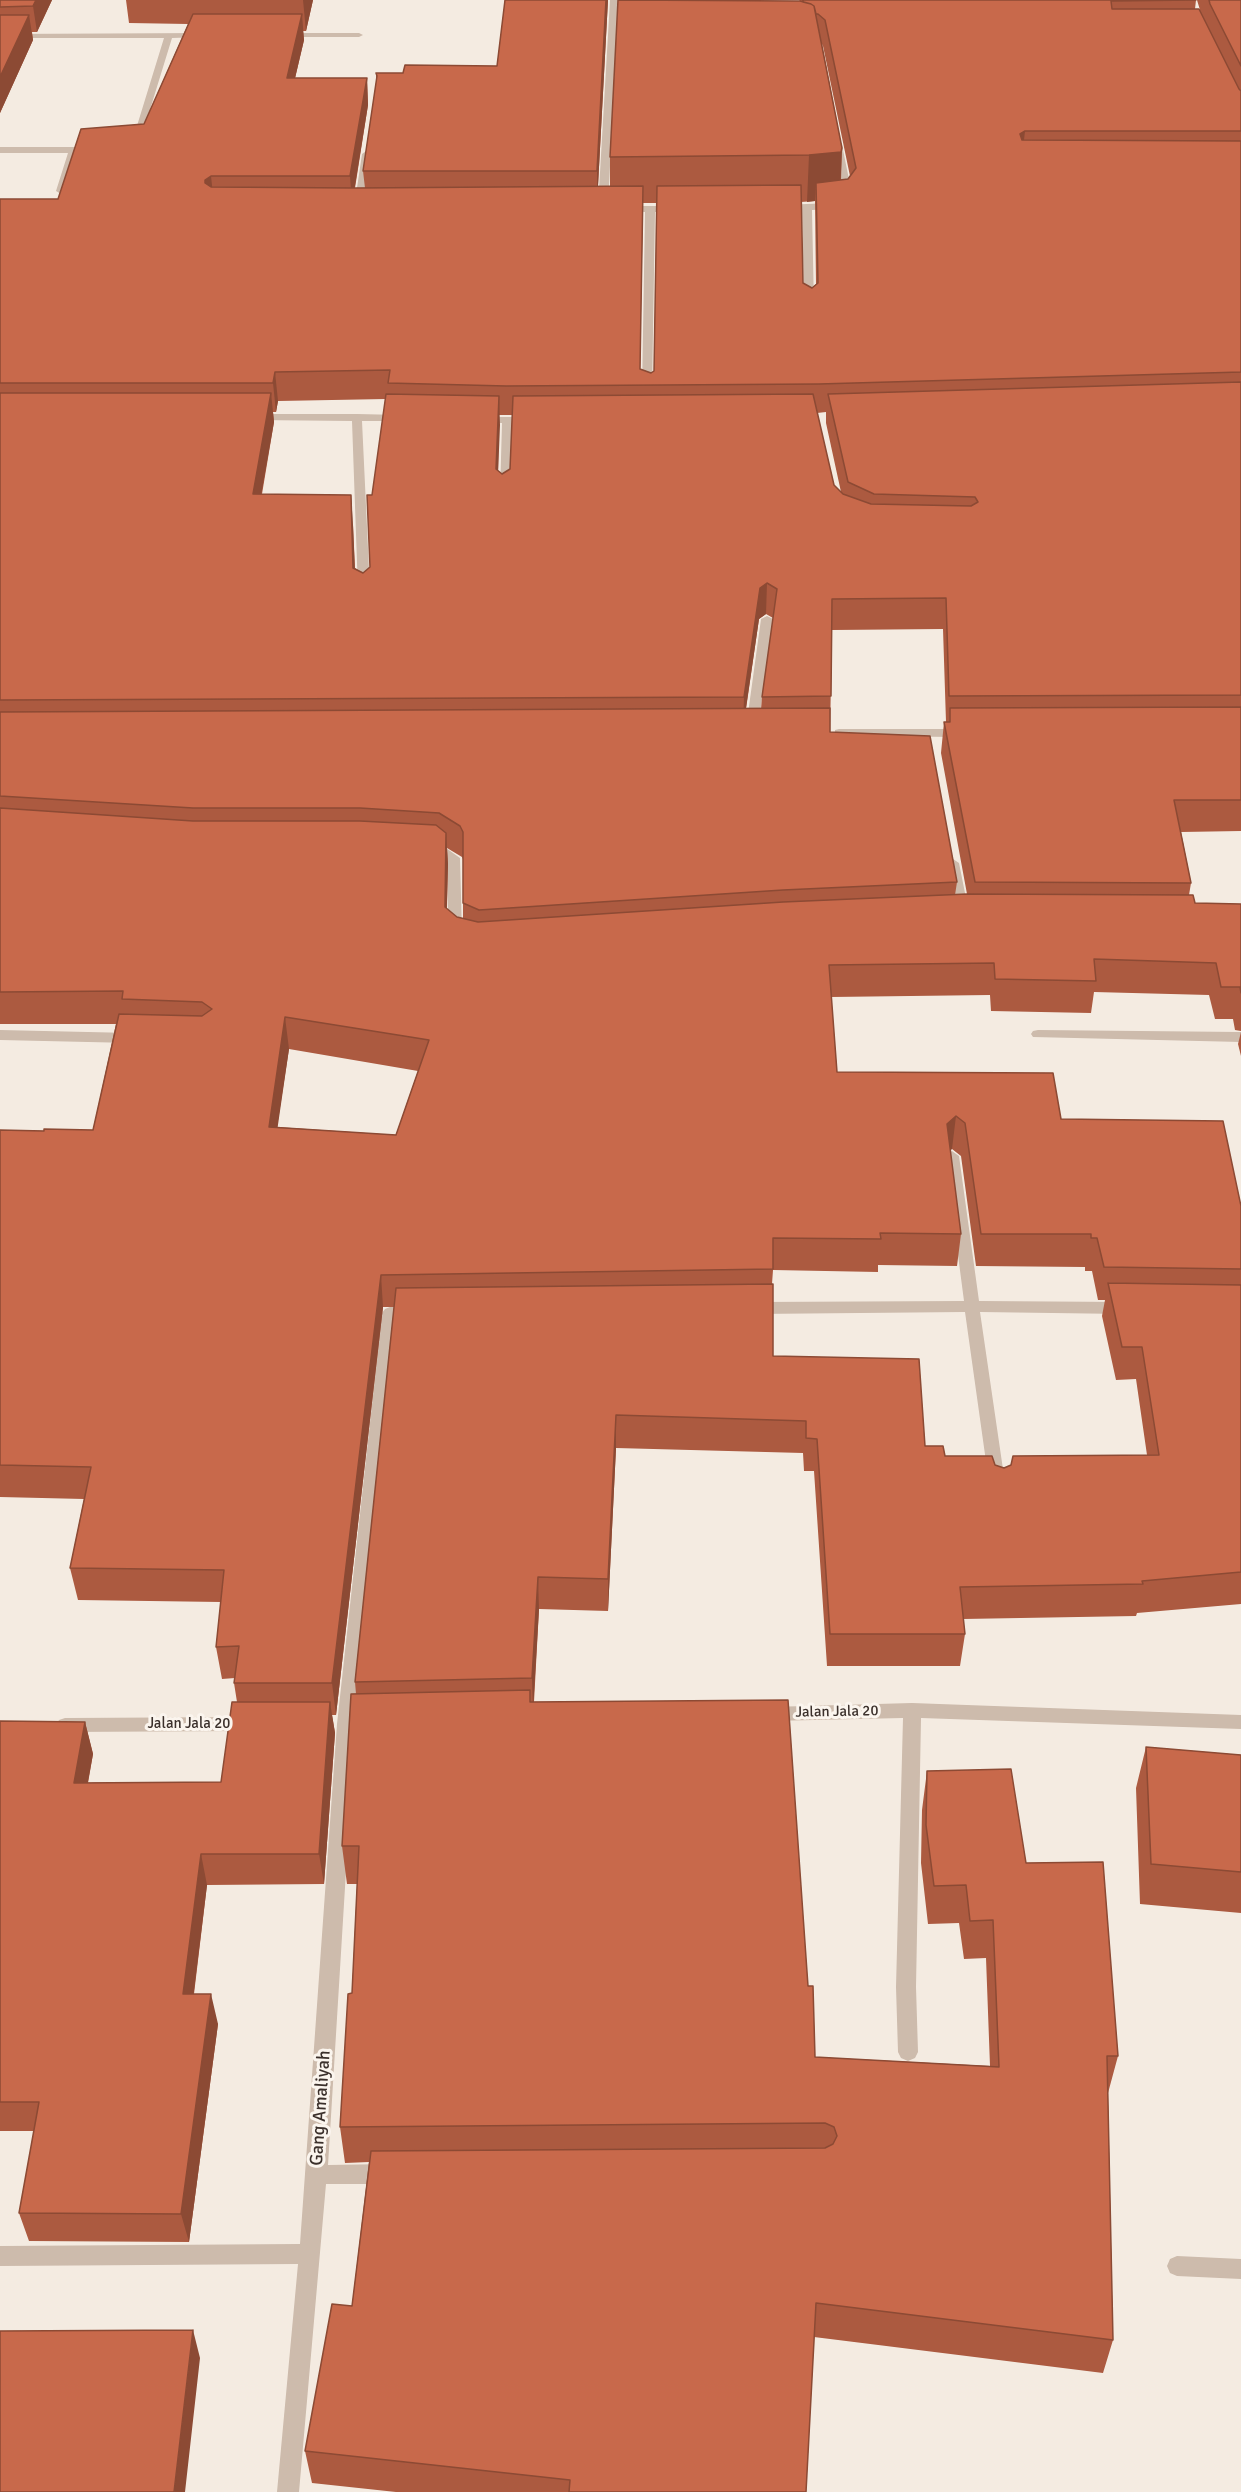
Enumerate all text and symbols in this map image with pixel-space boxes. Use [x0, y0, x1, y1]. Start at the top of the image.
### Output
street label: Jalan Jala 20 [795, 1702, 879, 1722]
street label: Jalan Jala 20 [148, 1715, 230, 1733]
street label: Gang Amaliyah [306, 2050, 336, 2166]

